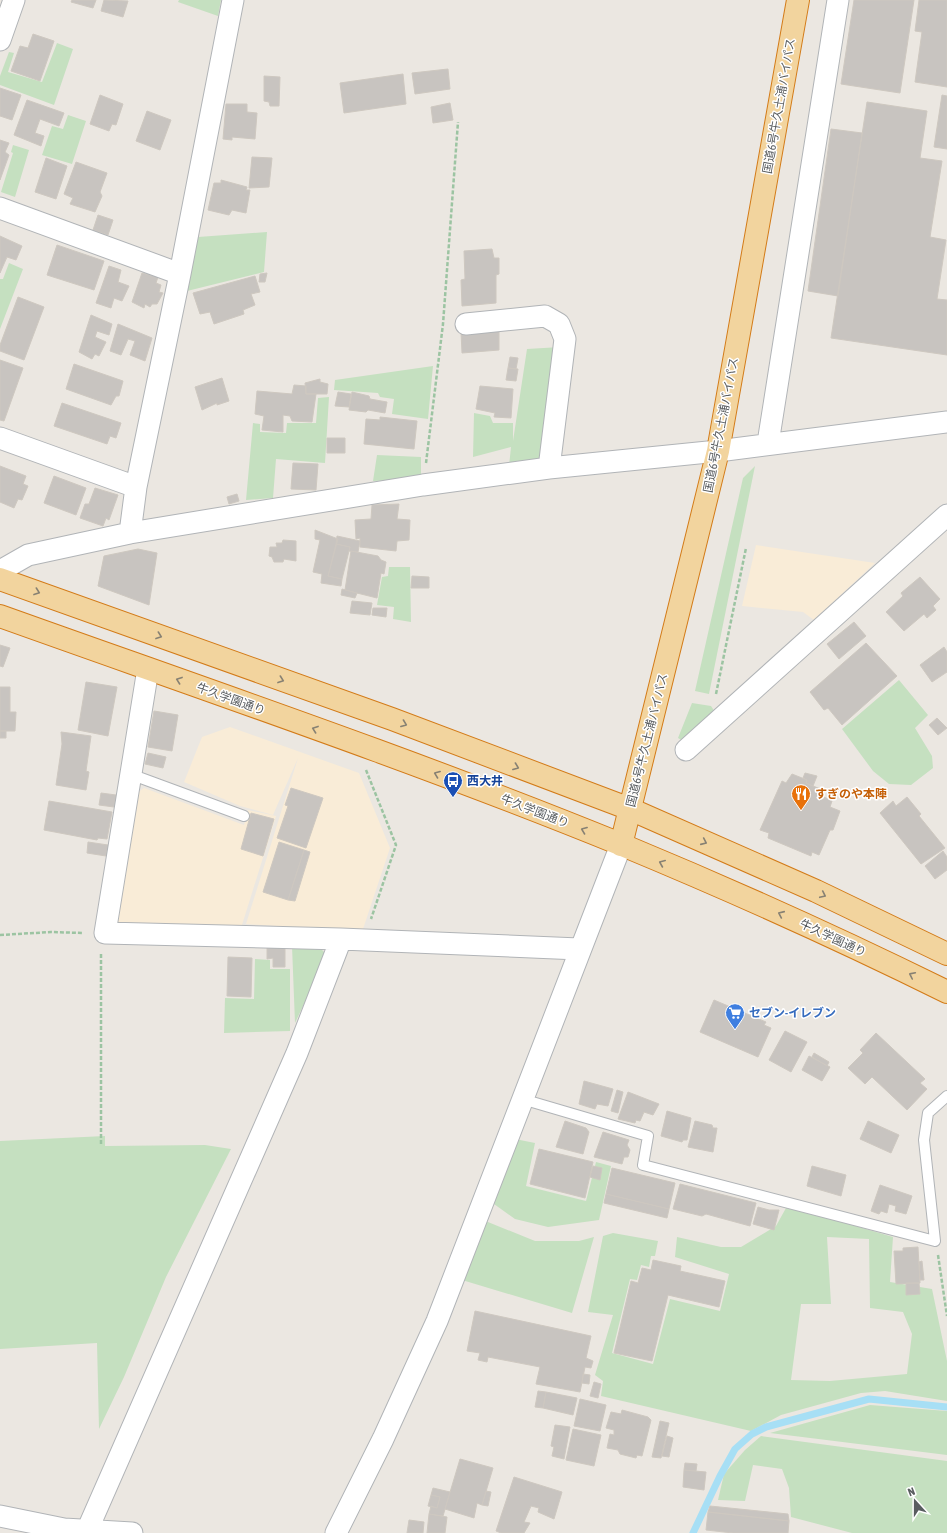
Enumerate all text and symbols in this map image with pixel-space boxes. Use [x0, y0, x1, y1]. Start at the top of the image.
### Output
street label: 国道6号牛久土浦バイパス [760, 37, 798, 175]
street label: 国道6号牛久土浦バイパス [701, 356, 741, 494]
one-way arrow [33, 588, 40, 596]
one-way arrow [156, 631, 163, 640]
street label: 国道6号牛久土浦バイパス [624, 672, 670, 808]
one-way arrow [278, 675, 285, 684]
one-way arrow [176, 677, 183, 685]
street label: 牛久学園通り [195, 680, 267, 718]
one-way arrow [400, 719, 407, 728]
one-way arrow [312, 725, 319, 733]
one-way arrow [513, 762, 520, 770]
one-way arrow [434, 770, 441, 778]
bus stop icon: 西大井 [442, 770, 464, 798]
place label: 西大井 [467, 774, 503, 788]
restaurant icon: すぎのや本陣 [790, 783, 812, 811]
place label: すぎのや本陣 [815, 787, 887, 801]
street label: 牛久学園通り [499, 792, 571, 830]
one-way arrow [581, 827, 588, 835]
one-way arrow [700, 837, 708, 845]
one-way arrow [659, 859, 666, 867]
one-way arrow [819, 890, 826, 898]
one-way arrow [778, 911, 785, 919]
street label: 牛久学園通り [797, 916, 869, 960]
one-way arrow [909, 972, 916, 980]
supermarket icon: セブン-イレブン [724, 1002, 746, 1030]
place label: セブン-イレブン [749, 1006, 836, 1020]
north arrow [895, 1481, 935, 1521]
text: N [906, 1485, 917, 1498]

